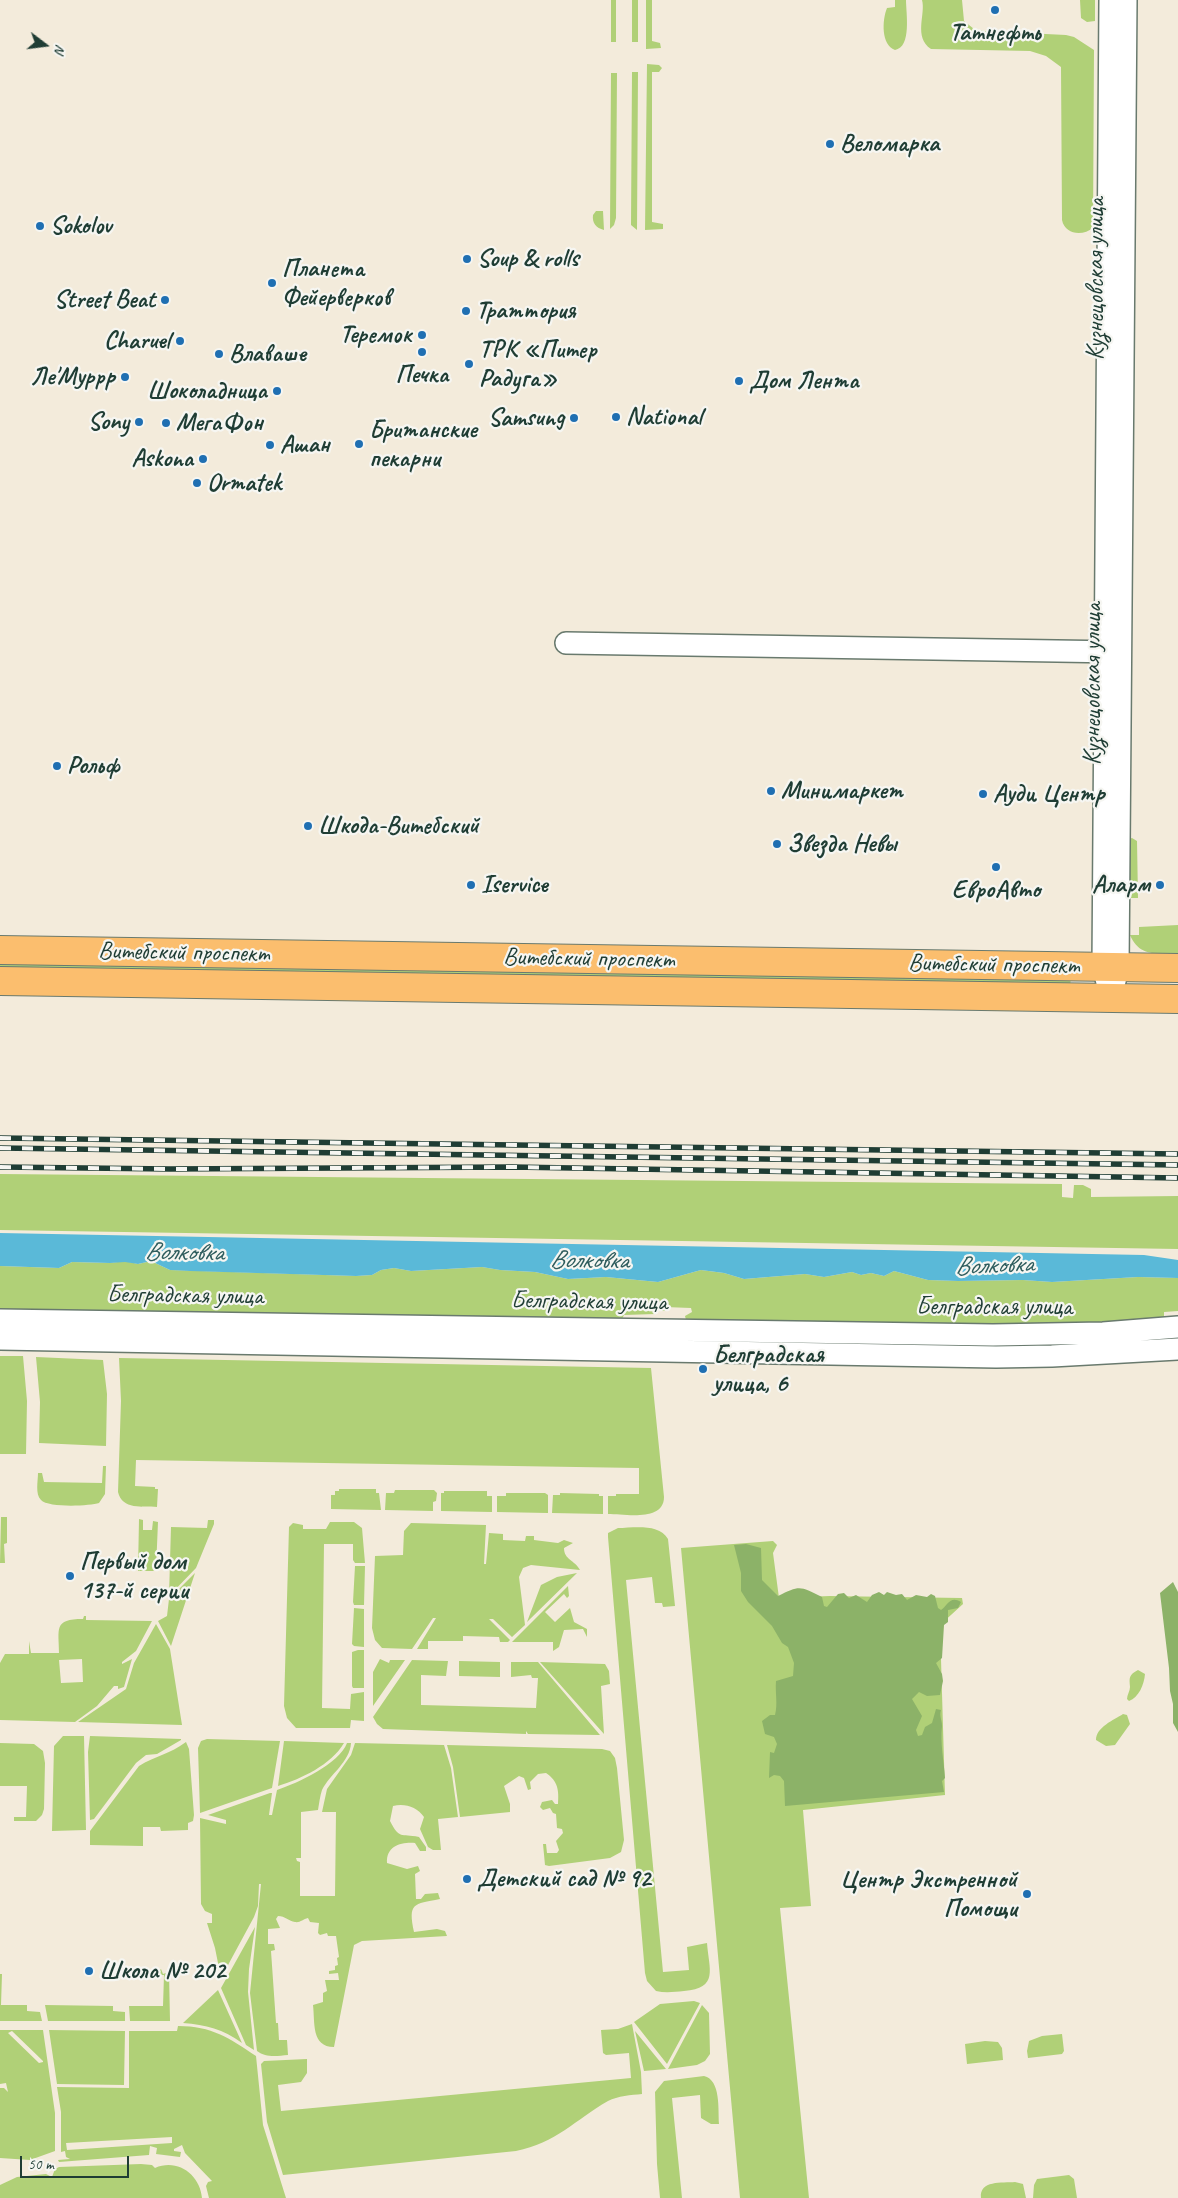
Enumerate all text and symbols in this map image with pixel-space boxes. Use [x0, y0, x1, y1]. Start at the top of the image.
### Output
marker: Татнефть [989, 4, 1001, 16]
place label: Татнефть [950, 18, 1040, 48]
north arrow [20, 20, 70, 70]
text: N [51, 43, 69, 55]
place label: Веломарка [840, 129, 939, 159]
marker: Веломарка [824, 138, 836, 150]
street label: Кузнецовская улица [1081, 198, 1111, 360]
place label: Sokolov [50, 211, 111, 241]
marker: Sokolov [34, 220, 46, 232]
place label: Soup & rolls [477, 244, 579, 274]
marker: Soup & rolls [461, 253, 473, 265]
place label: Планета Фейерверков [282, 254, 390, 313]
marker: Планета Фейерверков [266, 277, 278, 289]
place label: Street Beat [54, 285, 155, 315]
marker: Street Beat [159, 294, 171, 306]
place label: Траттория [476, 296, 576, 326]
marker: Траттория [460, 305, 472, 317]
place label: Теремок [340, 320, 412, 350]
place label: Charuel [104, 326, 170, 356]
marker: Теремок [416, 329, 428, 341]
marker: Charuel [174, 335, 186, 347]
place label: ТРК «Питер Радуга» [479, 335, 597, 394]
place label: Влаваше [229, 339, 306, 369]
marker: Печка [416, 346, 428, 358]
marker: Влаваше [213, 348, 225, 360]
marker: ТРК «Питер Радуга» [463, 358, 475, 370]
place label: Печка [395, 360, 449, 390]
place label: Ле'Муррр [30, 362, 115, 392]
place label: Дом Лента [749, 366, 859, 396]
marker: Ле'Муррр [119, 371, 131, 383]
marker: Дом Лента [733, 375, 745, 387]
place label: Шоколадница [147, 376, 267, 406]
marker: Шоколадница [271, 385, 283, 397]
place label: National [626, 402, 702, 432]
place label: Samsung [488, 403, 564, 433]
place label: Sony [88, 407, 129, 437]
place label: МегаФон [176, 408, 263, 438]
marker: National [610, 411, 622, 423]
marker: Samsung [568, 412, 580, 424]
place label: Британские пекарни [369, 415, 477, 474]
marker: Sony [133, 416, 145, 428]
marker: МегаФон [160, 417, 172, 429]
place label: Ашан [280, 430, 330, 460]
marker: Британские пекарни [353, 438, 365, 450]
marker: Ашан [264, 439, 276, 451]
place label: Askona [132, 444, 193, 474]
marker: Askona [197, 453, 209, 465]
place label: Ormatek [207, 468, 281, 498]
marker: Ormatek [191, 477, 203, 489]
street label: Кузнецовская улица [1078, 603, 1108, 765]
place label: Рольф [67, 751, 119, 781]
marker: Рольф [51, 760, 63, 772]
place label: Минимаркет [781, 776, 903, 806]
place label: Ауди Центр [993, 779, 1105, 809]
marker: Минимаркет [765, 785, 777, 797]
marker: Ауди Центр [977, 788, 989, 800]
place label: Шкода-Витебский [318, 811, 479, 841]
marker: Шкода-Витебский [302, 820, 314, 832]
place label: Звезда Невы [787, 829, 897, 859]
marker: Звезда Невы [771, 838, 783, 850]
marker: ЕвроАвто [990, 861, 1002, 873]
place label: Iservice [481, 870, 548, 900]
place label: Аларм [1092, 870, 1150, 900]
place label: ЕвроАвто [952, 875, 1040, 905]
marker: Iservice [465, 879, 477, 891]
marker: Аларм [1154, 879, 1166, 891]
street label: Витебский проспект [98, 937, 270, 969]
street label: Витебский проспект [503, 943, 675, 975]
street label: Витебский проспект [908, 949, 1080, 981]
water label: Волковка [144, 1237, 224, 1269]
water label: Волковка [549, 1245, 629, 1277]
water label: Волковка [954, 1249, 1034, 1283]
street label: Белградская улица [107, 1280, 263, 1312]
street label: Белградская улица [511, 1286, 667, 1318]
street label: Белградская улица [916, 1292, 1072, 1322]
place label: Белградская улица, 6 [713, 1340, 824, 1399]
marker: Белградская улица, 6 [697, 1363, 709, 1375]
place label: Первый дом 137-й серии [80, 1547, 188, 1606]
marker: Первый дом 137-й серии [64, 1570, 76, 1582]
place label: Детский сад № 92 [477, 1864, 651, 1894]
place label: Центр Экстренной Помощи [840, 1865, 1017, 1924]
marker: Детский сад № 92 [461, 1873, 473, 1885]
marker: Центр Экстренной Помощи [1021, 1888, 1033, 1900]
place label: Школа № 202 [99, 1956, 225, 1986]
marker: Школа № 202 [83, 1965, 95, 1977]
scale bar [22, 2146, 131, 2178]
text: 50 m [28, 2155, 54, 2174]

